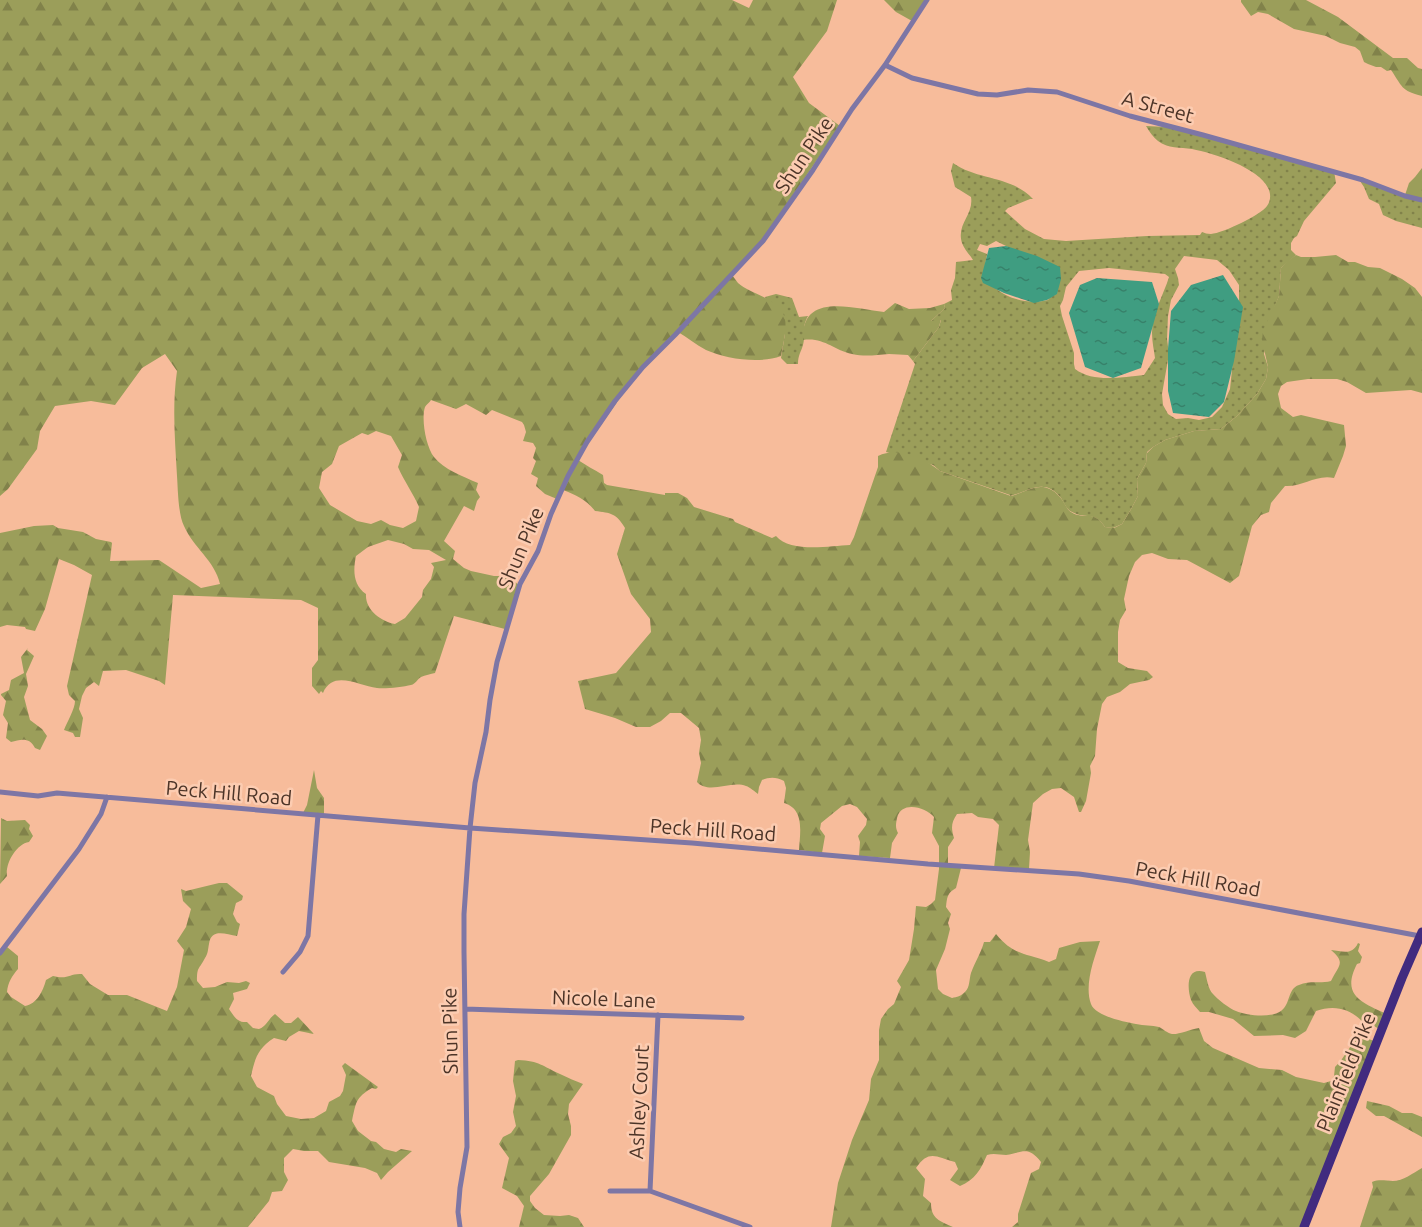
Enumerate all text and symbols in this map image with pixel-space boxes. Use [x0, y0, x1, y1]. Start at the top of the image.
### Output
street label: A Street [1120, 86, 1197, 127]
street label: Shun Pike [770, 112, 837, 197]
street label: Shun Pike [493, 503, 548, 592]
street label: Peck Hill Road [165, 776, 293, 809]
street label: Peck Hill Road [649, 814, 777, 845]
street label: Peck Hill Road [1134, 856, 1262, 901]
street label: Nicole Lane [552, 985, 656, 1012]
street label: Shun Pike [437, 987, 462, 1075]
street label: Plainfield Pike [1311, 1009, 1380, 1135]
street label: Ashley Court [624, 1044, 653, 1160]

